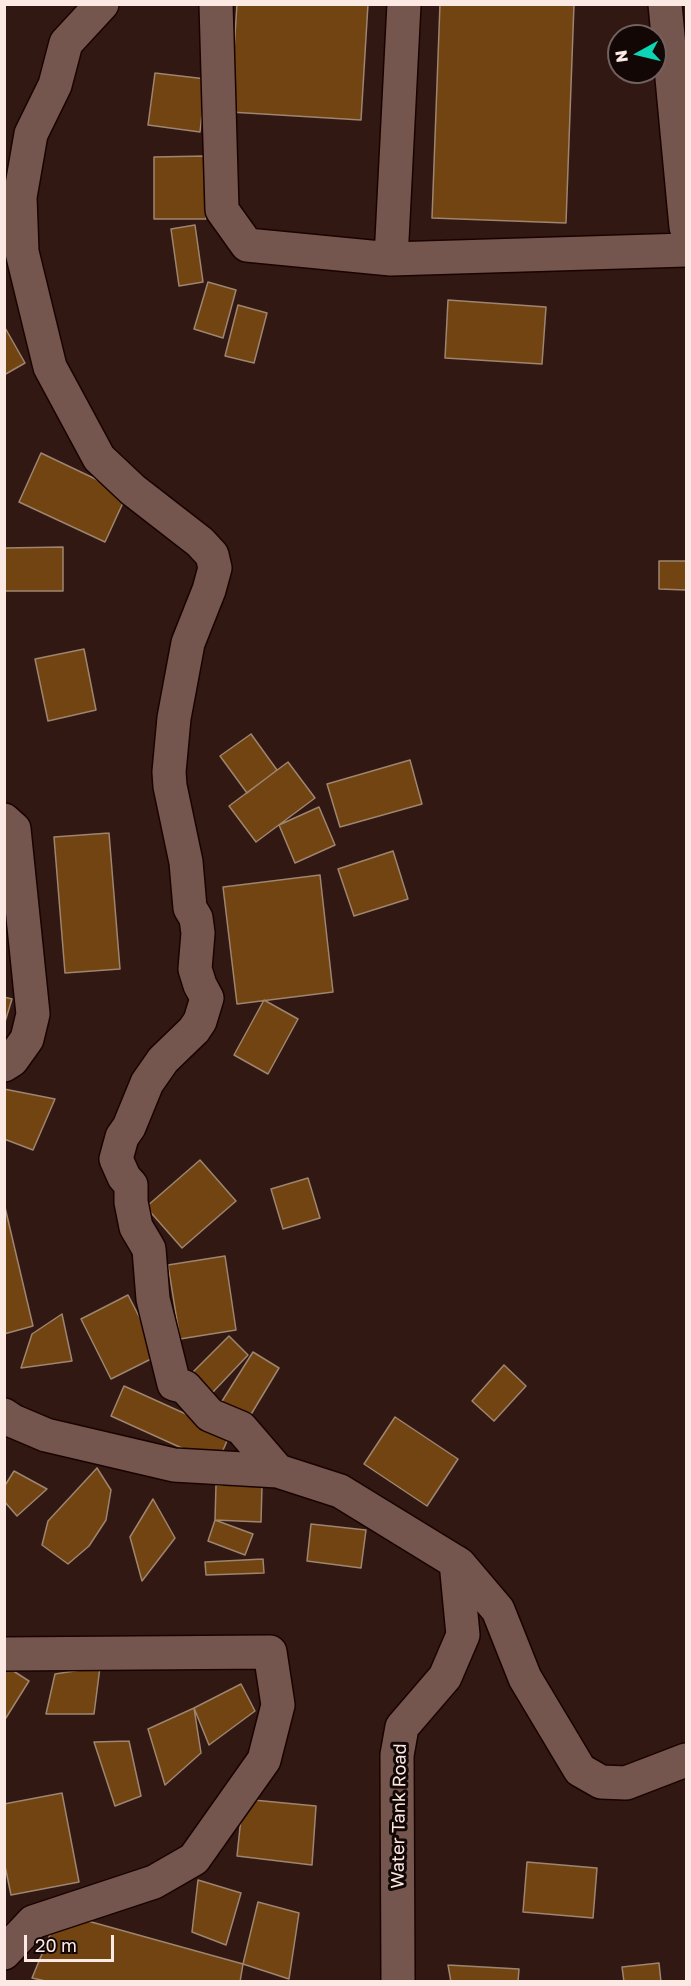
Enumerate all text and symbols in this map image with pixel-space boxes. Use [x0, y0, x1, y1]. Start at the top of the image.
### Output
north arrow [607, 24, 667, 84]
text: N [610, 49, 632, 64]
street label: Water Tank Road [387, 1743, 411, 1889]
scale bar [27, 1923, 117, 1961]
text: 20 m [35, 1934, 77, 1956]

